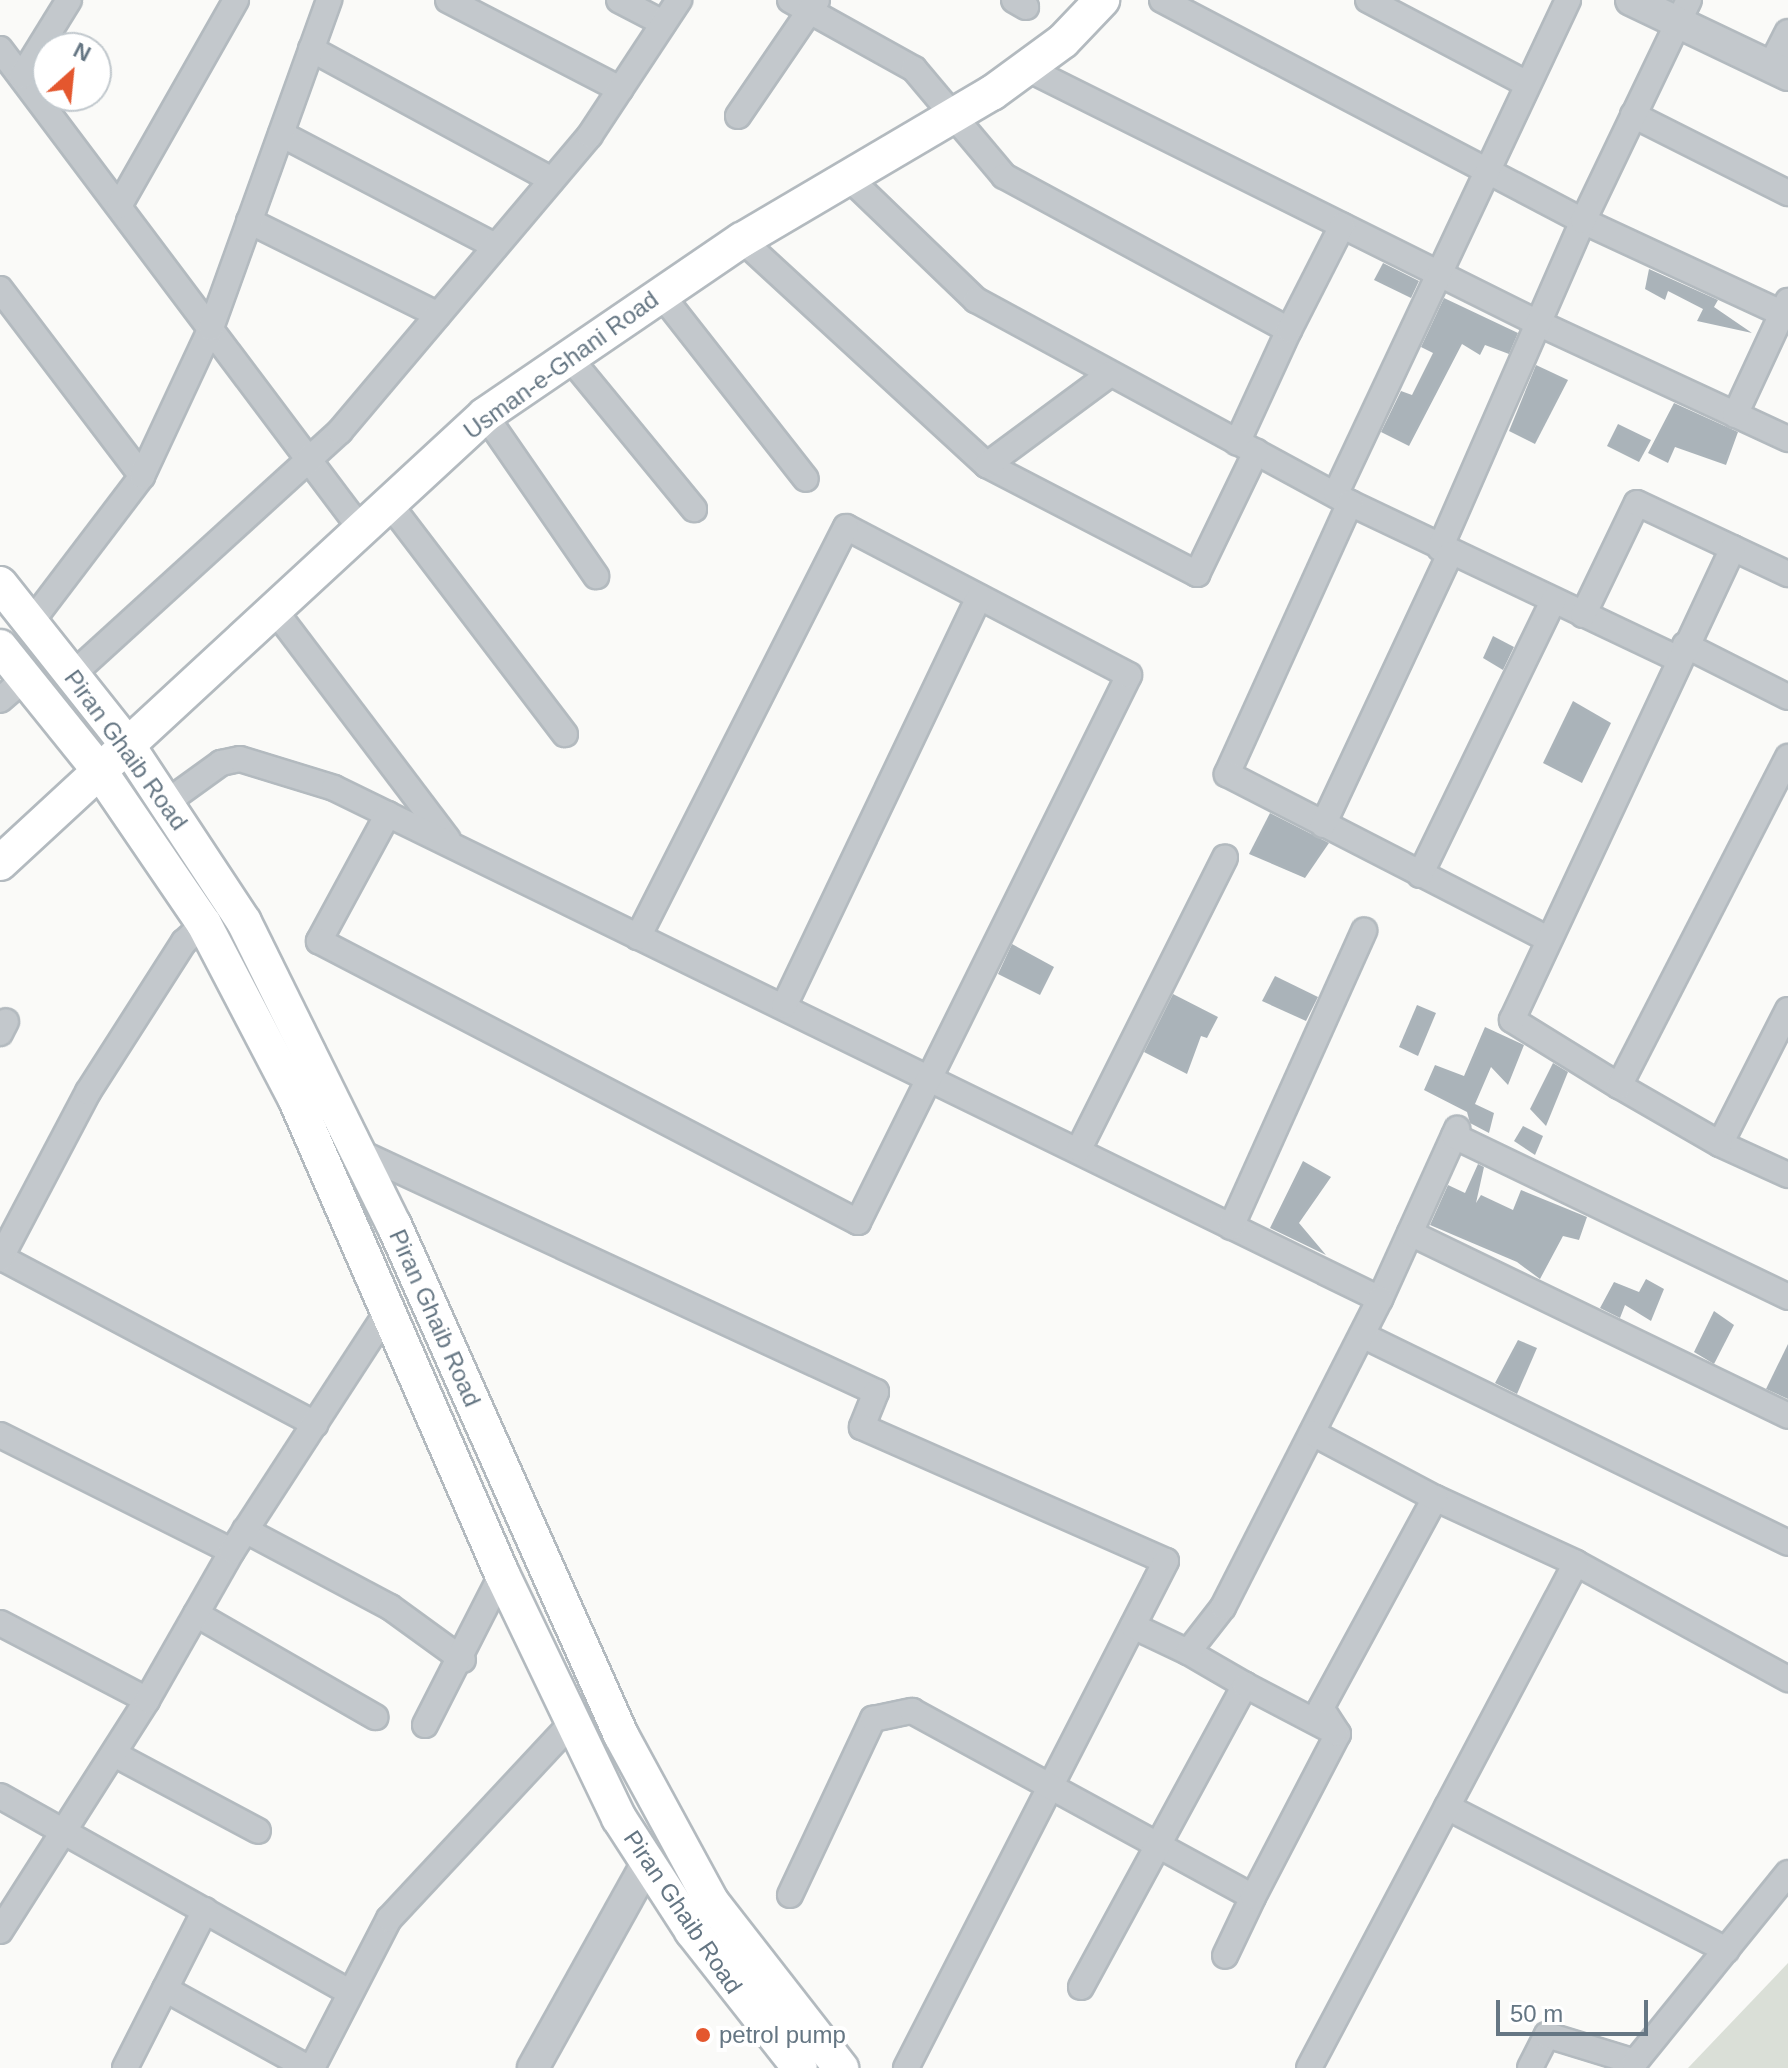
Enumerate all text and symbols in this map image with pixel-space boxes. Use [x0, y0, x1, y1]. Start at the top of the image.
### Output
north arrow [32, 32, 112, 112]
text: N [69, 37, 95, 67]
street label: Usman-e-Ghani Road [458, 285, 664, 445]
street label: Piran Ghaib Road [58, 664, 194, 836]
street label: Piran Ghaib Road [383, 1225, 487, 1411]
street label: Piran Ghaib Road [618, 1825, 748, 1999]
scale bar [1500, 1984, 1652, 2034]
text: 50 m [1510, 2000, 1563, 2027]
place label: petrol pump [719, 2021, 846, 2049]
marker: petrol pump [694, 2026, 712, 2044]

